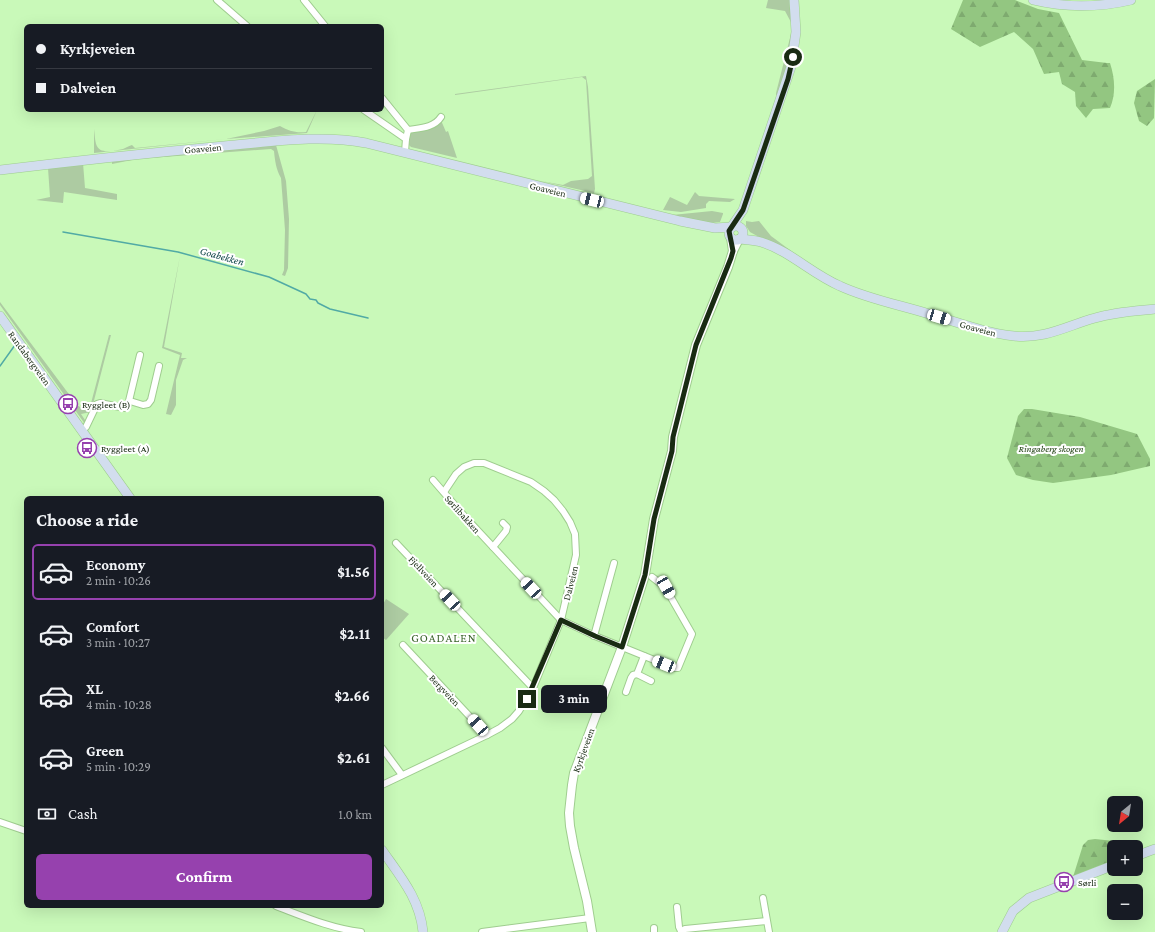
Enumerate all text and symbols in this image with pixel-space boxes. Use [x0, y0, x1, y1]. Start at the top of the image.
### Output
text: Kyrkjeveien [60, 41, 135, 57]
route start [784, 48, 802, 66]
text: Dalveien [60, 80, 116, 96]
street label: Goaveien [184, 141, 223, 156]
street label: Goaveien [529, 180, 568, 199]
car [579, 191, 605, 209]
water label: Goabekken [199, 244, 246, 268]
car [926, 308, 952, 326]
street label: Goaveien [958, 318, 998, 339]
street label: Randabergveien [6, 329, 53, 388]
bus stop icon: Ryggleet (B) [57, 393, 79, 415]
place label: Ryggleet (B) [82, 399, 131, 411]
bus stop icon: Ryggleet (A) [76, 437, 98, 459]
place label: Ryggleet (A) [101, 443, 150, 455]
park label: Ringaberg skogen [1018, 443, 1084, 454]
street label: Sørlibakken [443, 493, 483, 536]
text: Choose a ride [36, 510, 138, 530]
icon: car [38, 554, 74, 590]
street label: Fjellveien [406, 554, 441, 590]
text: Economy [86, 557, 145, 573]
text: $1.56 [337, 564, 370, 580]
street label: Dalveien [561, 564, 580, 602]
text: 2 min · 10:26 [86, 573, 151, 588]
car [655, 574, 677, 600]
car [518, 575, 544, 601]
car [437, 587, 463, 613]
icon: car [38, 616, 74, 652]
text: Comfort [86, 619, 140, 635]
text: $2.11 [339, 626, 370, 642]
district label: GOADALEN [411, 631, 477, 645]
text: 3 min · 10:27 [86, 635, 150, 650]
car [651, 654, 677, 674]
street label: Bergveien [427, 672, 463, 709]
icon: car [38, 678, 74, 714]
text: XL [86, 681, 103, 697]
callout: 3 min [541, 685, 607, 713]
text: $2.66 [334, 688, 370, 704]
route end [518, 690, 536, 708]
text: 3 min [558, 691, 590, 706]
text: 4 min · 10:28 [86, 697, 152, 712]
car [466, 712, 490, 738]
street label: Kyrkjeveien [570, 726, 598, 774]
icon: car [38, 740, 74, 776]
text: Green [86, 743, 124, 759]
text: $2.61 [337, 750, 370, 766]
text: 5 min · 10:29 [86, 759, 151, 774]
north arrow [1107, 796, 1143, 832]
map controls [1107, 796, 1143, 920]
icon: cash [36, 803, 58, 825]
text: Cash [68, 806, 98, 822]
text: 1.0 km [339, 807, 372, 822]
button: + [1107, 840, 1143, 876]
button: Confirm [36, 854, 372, 900]
bus stop icon: Sørli [1053, 871, 1075, 893]
place label: Sørli [1078, 877, 1097, 888]
button: − [1107, 884, 1143, 920]

